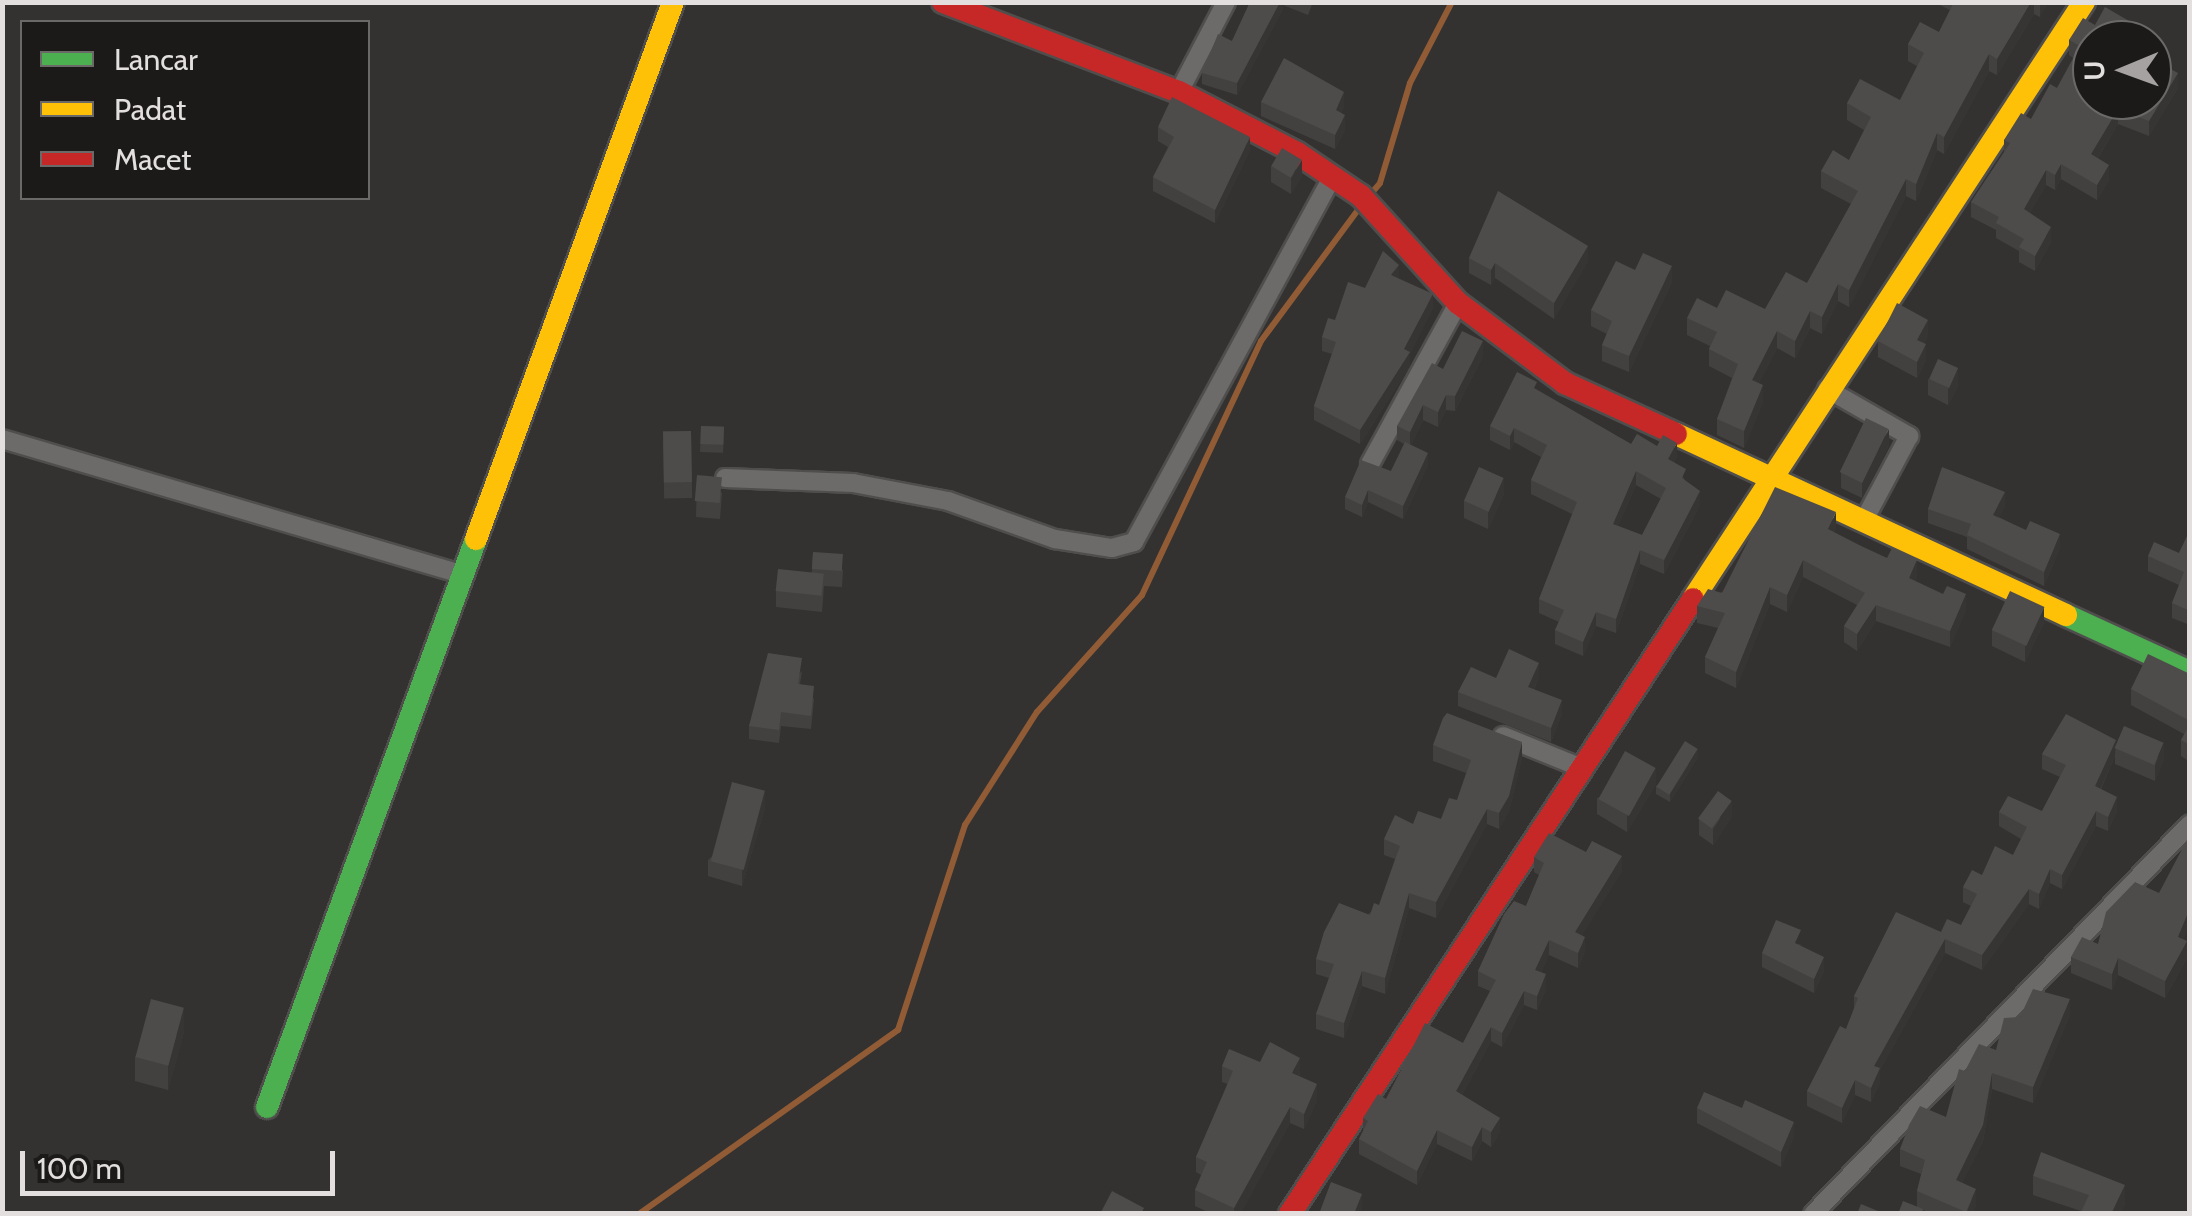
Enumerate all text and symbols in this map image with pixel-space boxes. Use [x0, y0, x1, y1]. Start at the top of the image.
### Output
legend [20, 20, 370, 200]
north arrow [2072, 20, 2172, 120]
text: Lancar [114, 41, 198, 78]
text: U [2077, 60, 2111, 81]
text: Padat [114, 91, 186, 128]
text: Macet [114, 141, 191, 178]
scale bar [25, 1131, 340, 1193]
text: 100 m [37, 1150, 122, 1187]

